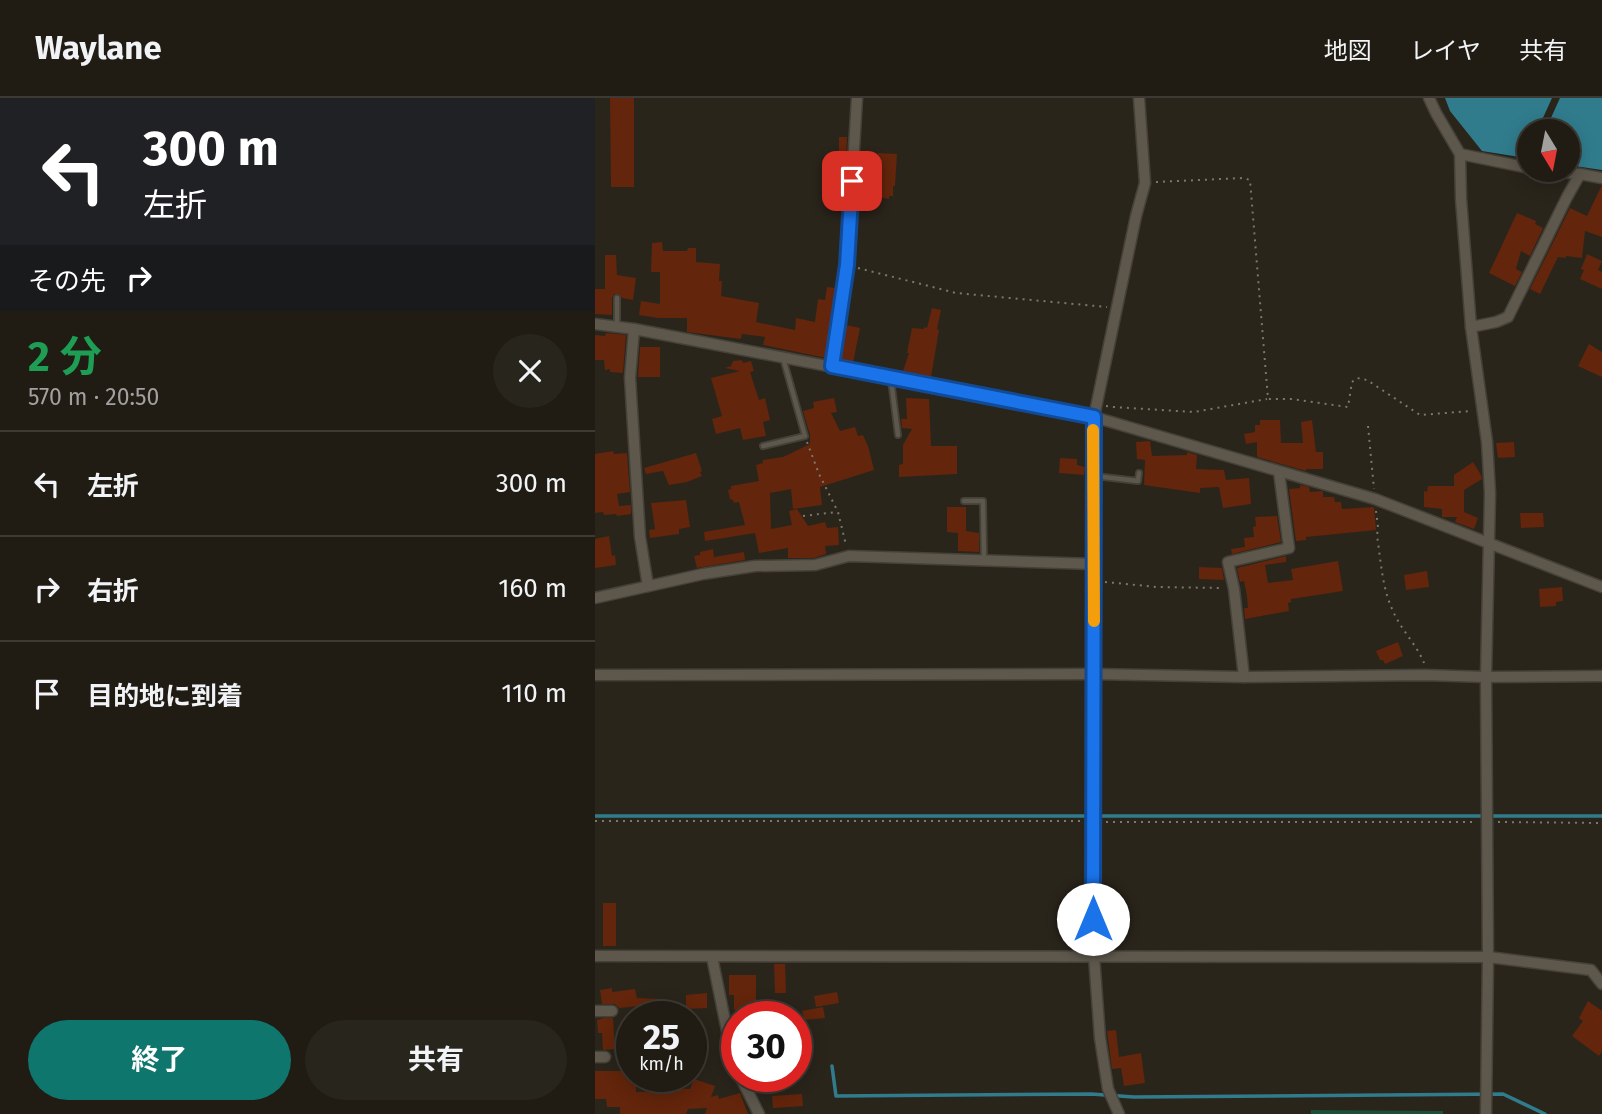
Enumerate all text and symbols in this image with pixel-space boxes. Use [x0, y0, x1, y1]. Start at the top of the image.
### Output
text: Waylane [35, 28, 162, 68]
text: 地図 [1324, 37, 1372, 65]
text: レイヤ [1410, 37, 1481, 65]
text: 共有 [1519, 37, 1567, 65]
text: 300 m [143, 119, 279, 178]
north arrow [1517, 119, 1580, 182]
map controls [1517, 119, 1580, 182]
icon: left [28, 126, 119, 217]
pin [822, 151, 882, 211]
icon: arrive [833, 162, 871, 200]
text: 左折 [143, 186, 207, 224]
icon: right [120, 259, 158, 297]
text: その先 [28, 266, 106, 297]
text: 2 分 [28, 332, 102, 382]
button: close [493, 334, 567, 408]
text: 570 m · 20:50 [28, 383, 159, 411]
icon: left [28, 465, 66, 503]
text: 300 m [496, 468, 567, 499]
text: 左折 [87, 471, 139, 502]
icon: right [28, 570, 66, 608]
text: 160 m [498, 573, 567, 604]
text: 右折 [87, 576, 139, 607]
icon: arrive [28, 675, 66, 713]
text: 110 m [501, 678, 567, 709]
text: 目的地に到着 [87, 681, 243, 712]
position arrow [1056, 882, 1130, 956]
speed limit sign: 30 [721, 1001, 812, 1092]
text: 25 [643, 1016, 680, 1058]
button: 終了 [28, 1020, 291, 1100]
button: 共有 [305, 1020, 567, 1100]
text: km/h [639, 1053, 684, 1075]

